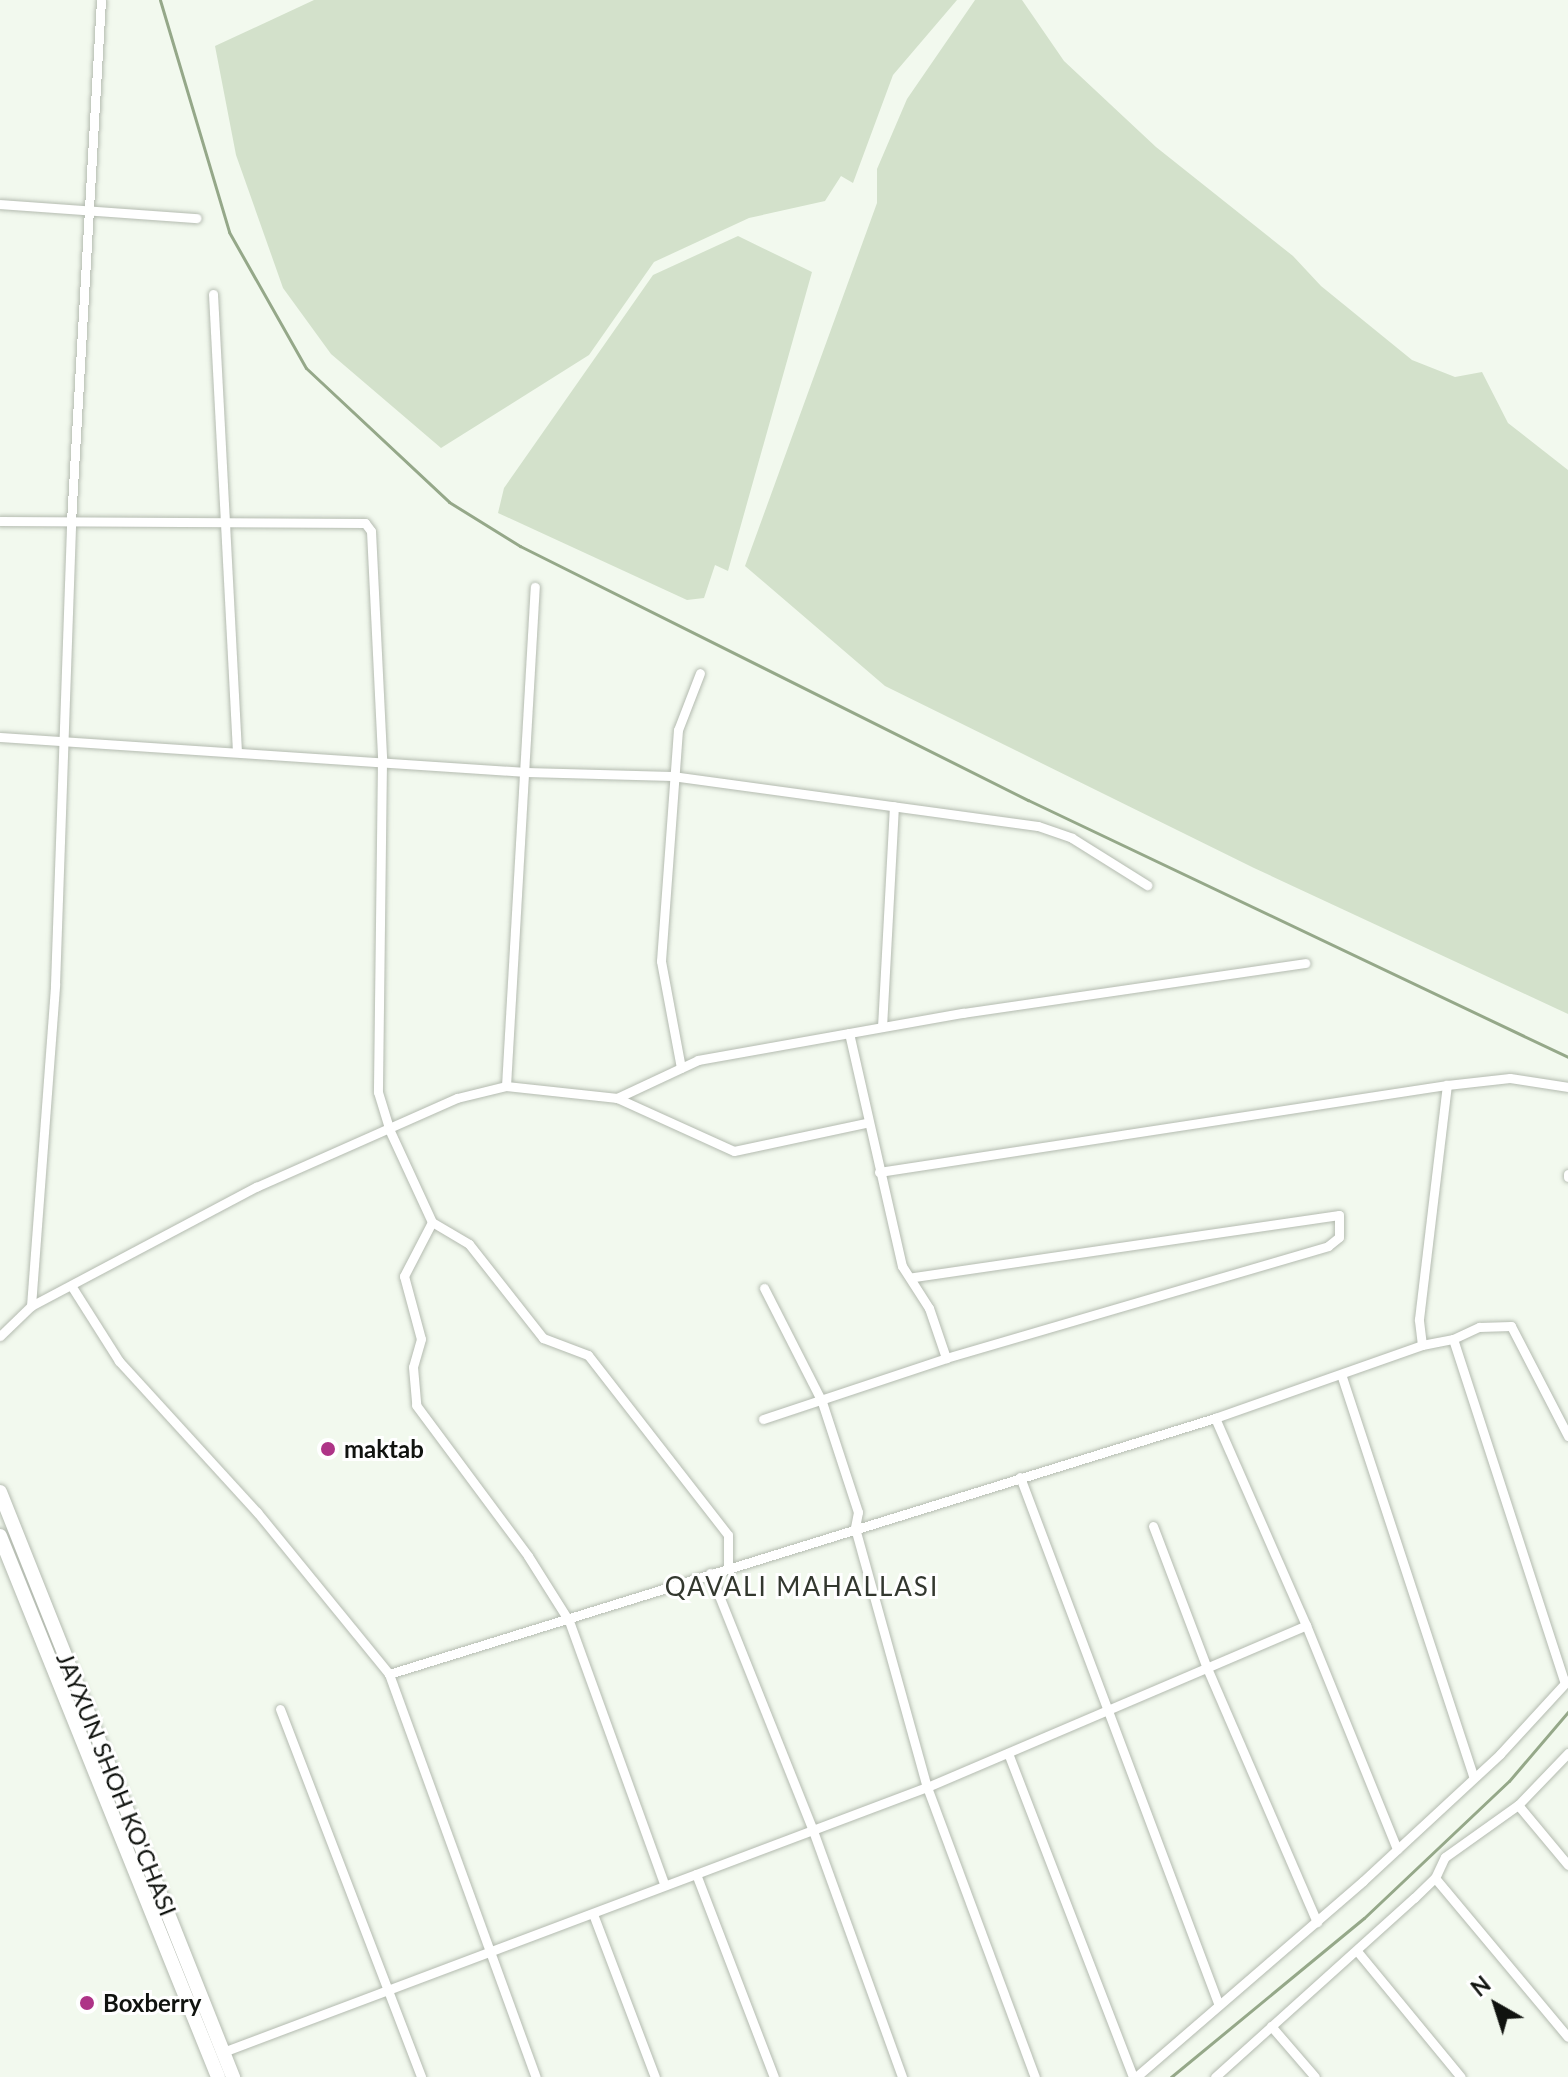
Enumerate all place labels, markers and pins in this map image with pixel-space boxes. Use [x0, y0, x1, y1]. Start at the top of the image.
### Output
place label: maktab [344, 1435, 424, 1463]
marker: maktab [319, 1440, 337, 1458]
place label: Boxberry [103, 1989, 201, 2017]
marker: Boxberry [78, 1994, 96, 2012]

